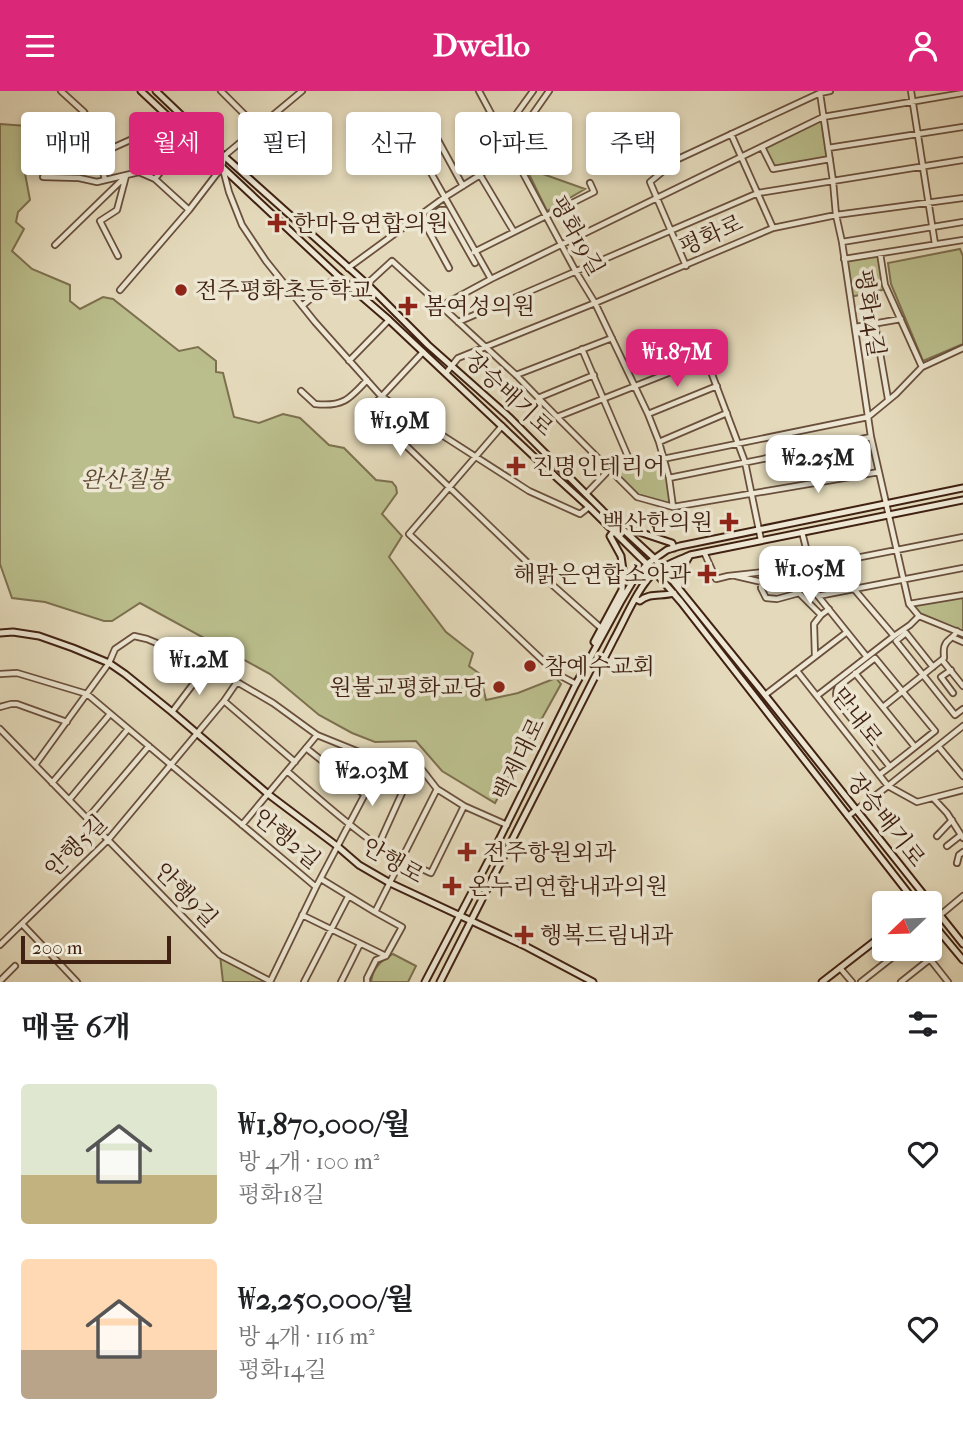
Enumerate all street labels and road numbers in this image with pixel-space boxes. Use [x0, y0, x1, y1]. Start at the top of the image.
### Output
street label: 평화19길 [544, 191, 610, 281]
street label: 평화로 [675, 209, 747, 261]
street label: 평화14길 [850, 267, 890, 359]
street label: 장승배기로 [459, 346, 559, 442]
street label: 맏내로 [826, 682, 888, 752]
street label: 백제대로 [487, 713, 551, 805]
street label: 장승배기로 [841, 768, 931, 872]
street label: 안행2길 [248, 803, 326, 875]
street label: 안행5길 [39, 809, 113, 883]
street label: 안행로 [357, 833, 429, 889]
street label: 안행9길 [149, 857, 223, 933]

